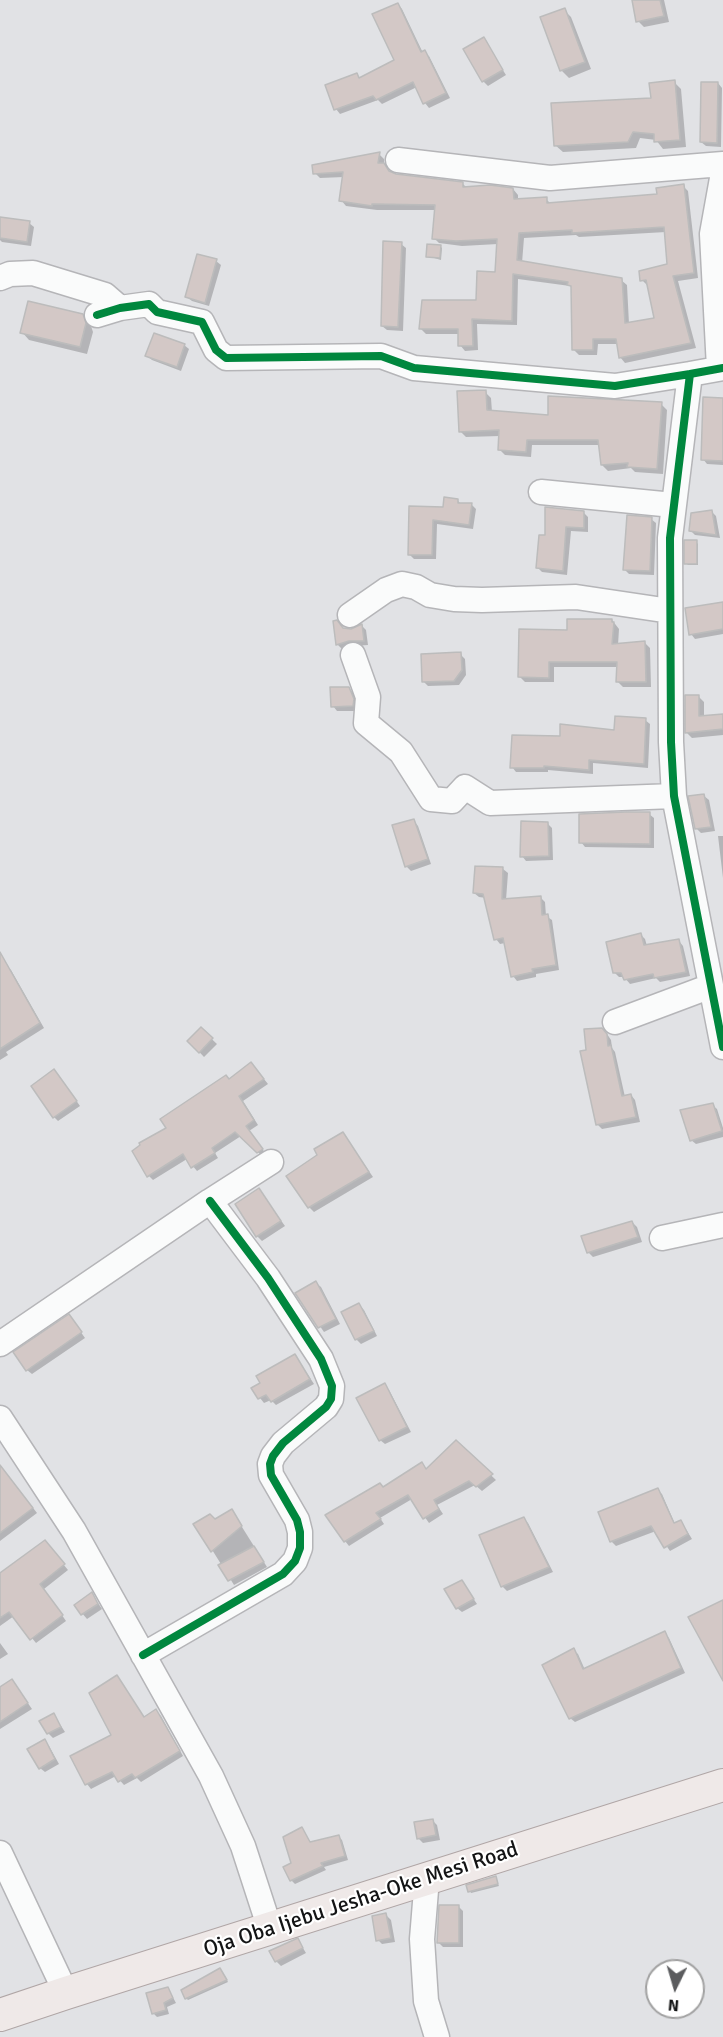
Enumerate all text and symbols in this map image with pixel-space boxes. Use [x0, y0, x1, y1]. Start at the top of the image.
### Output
street label: Oja Oba Ijebu Jesha-Oke Mesi Road [200, 1837, 522, 1963]
north arrow [645, 1959, 705, 2019]
text: N [667, 1994, 680, 2015]

